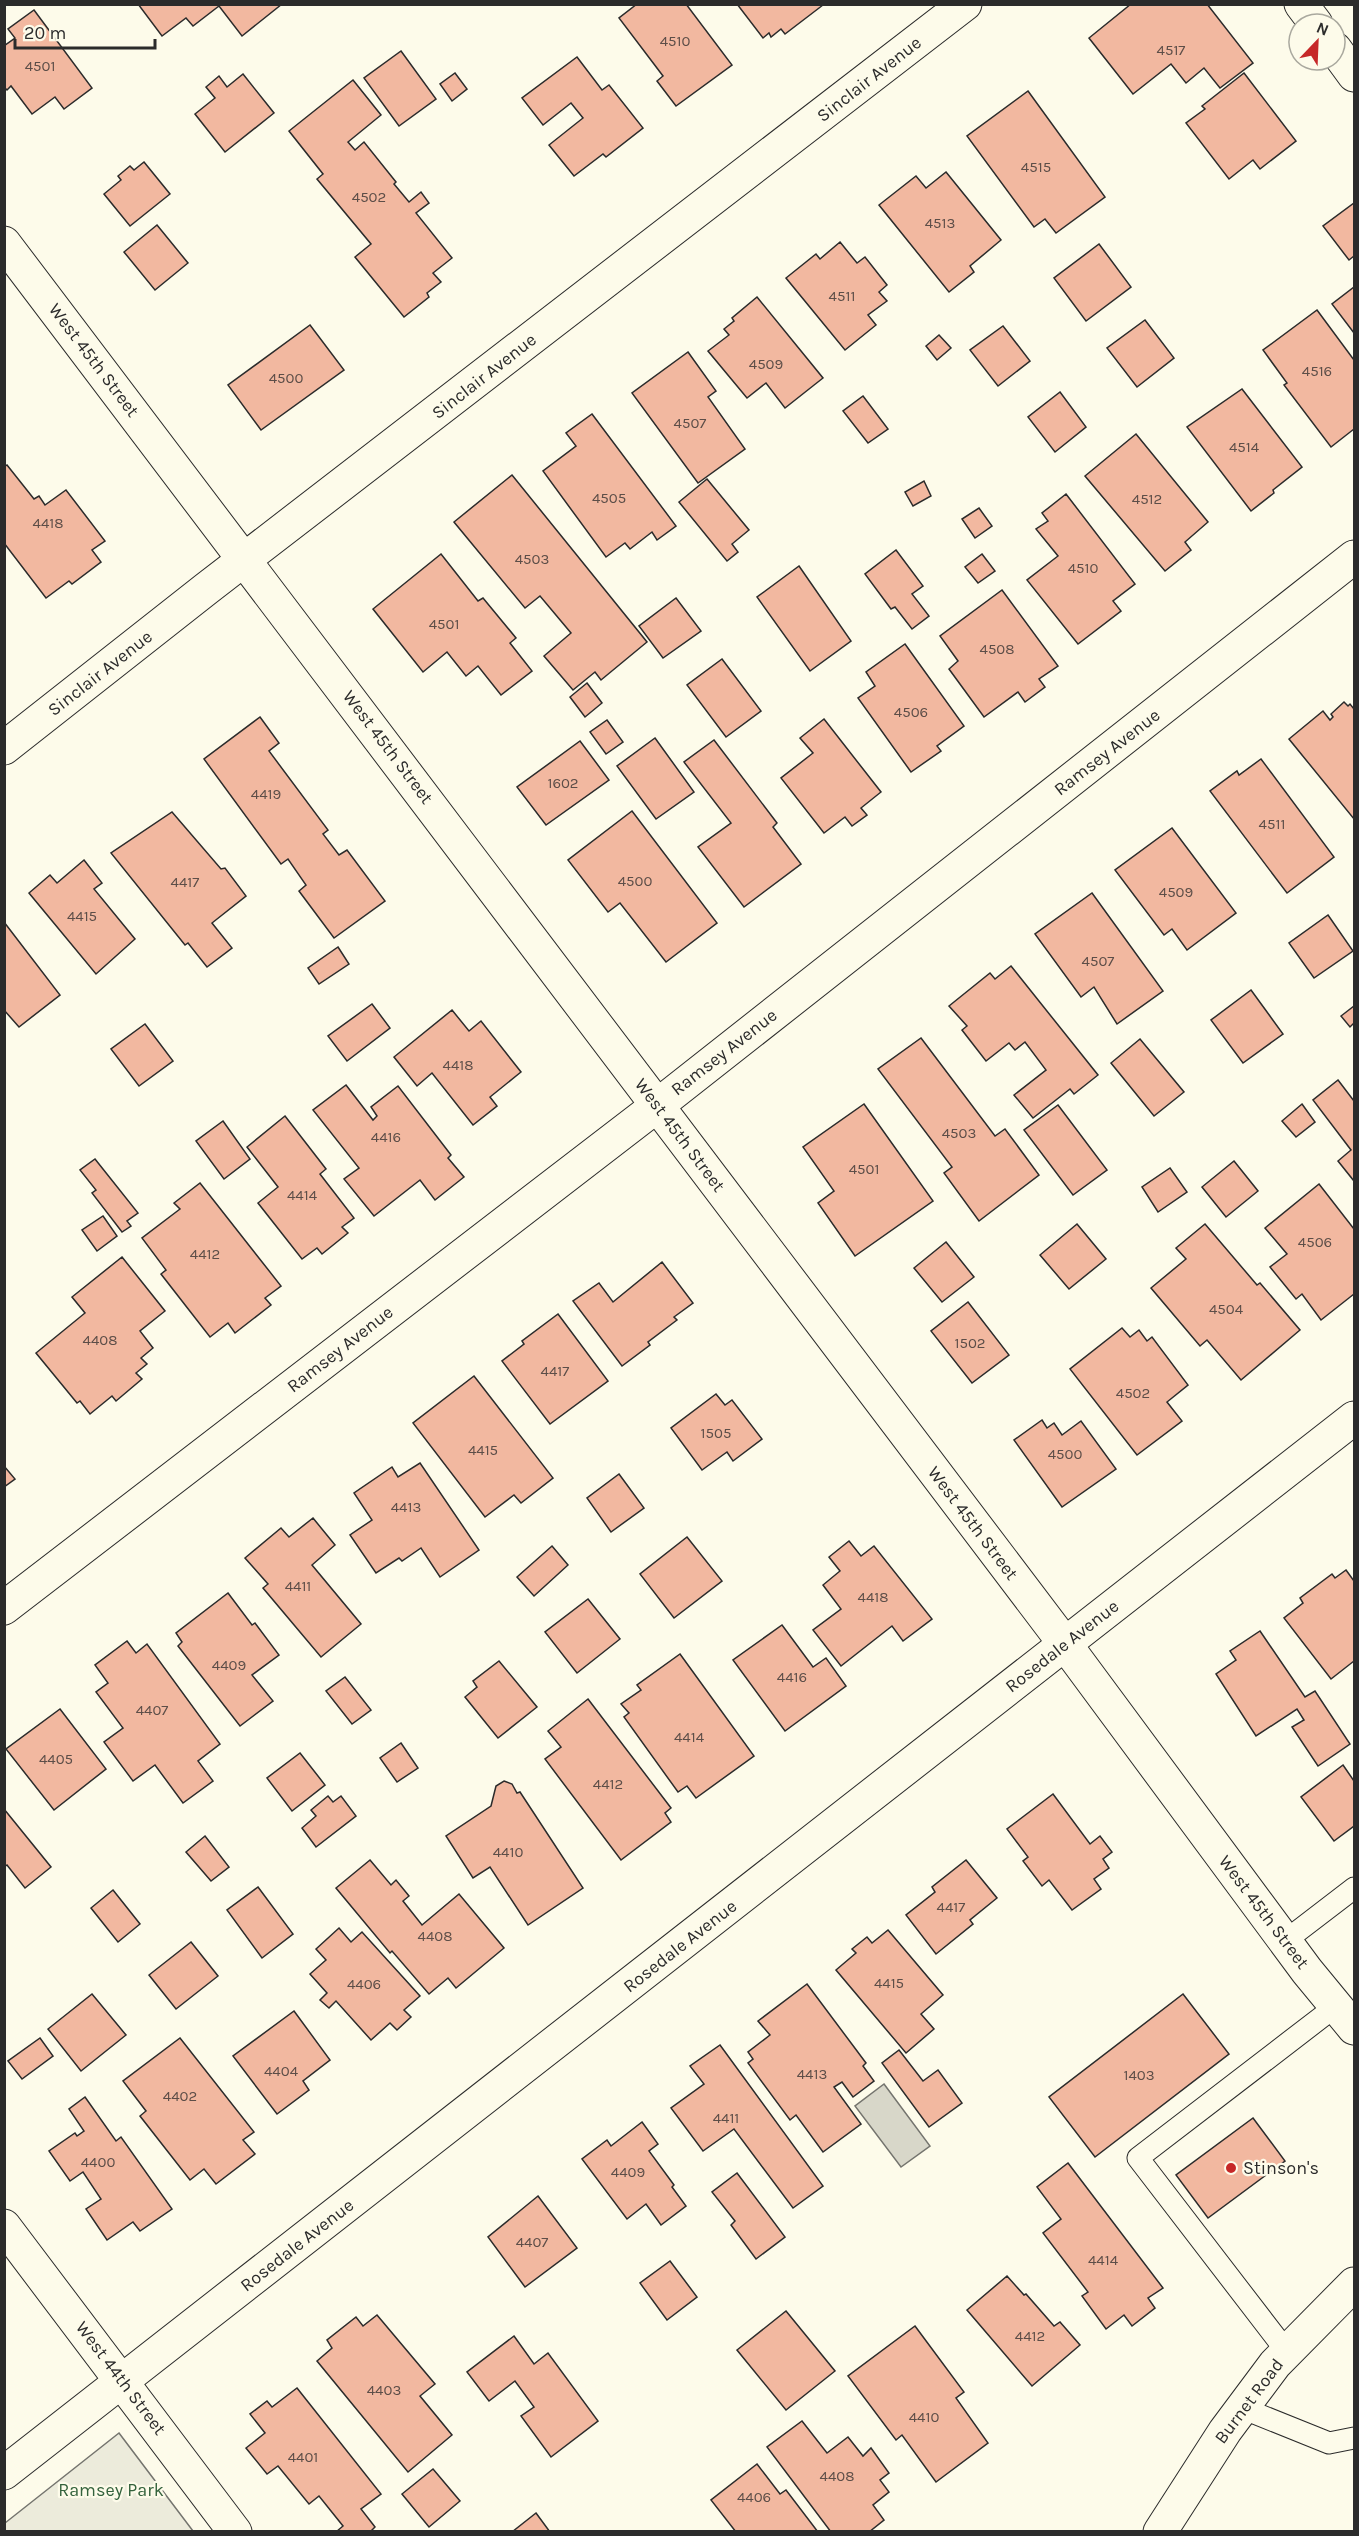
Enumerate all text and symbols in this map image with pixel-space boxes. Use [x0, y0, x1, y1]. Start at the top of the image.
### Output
scale bar [15, 12, 154, 50]
north arrow [1287, 12, 1347, 72]
text: N [1314, 18, 1332, 40]
text: 20 m [24, 22, 66, 44]
street label: Sinclair Avenue [812, 31, 926, 127]
house number: 4510 [660, 32, 690, 50]
house number: 4517 [1157, 41, 1185, 59]
house number: 4501 [25, 57, 55, 75]
house number: 4515 [1021, 158, 1051, 176]
house number: 4502 [352, 188, 386, 206]
house number: 4513 [925, 214, 955, 232]
house number: 4511 [829, 287, 855, 305]
street label: West 45th Street [44, 299, 144, 421]
street label: Sinclair Avenue [427, 328, 541, 424]
house number: 4509 [749, 355, 783, 373]
house number: 4516 [1302, 362, 1332, 380]
house number: 4500 [269, 369, 303, 387]
house number: 4507 [674, 414, 706, 432]
house number: 4514 [1229, 438, 1260, 456]
house number: 4505 [592, 489, 626, 507]
house number: 4512 [1132, 490, 1162, 508]
house number: 4418 [33, 514, 63, 532]
house number: 4503 [515, 550, 549, 568]
house number: 4510 [1068, 559, 1098, 577]
house number: 4501 [429, 615, 459, 633]
street label: Sinclair Avenue [43, 625, 157, 721]
house number: 4508 [980, 640, 1014, 658]
street label: West 45th Street [338, 686, 438, 808]
house number: 4506 [894, 703, 928, 721]
street label: Ramsey Avenue [1050, 704, 1164, 800]
house number: 1602 [547, 774, 579, 792]
house number: 4419 [251, 785, 281, 803]
house number: 4511 [1259, 815, 1285, 833]
house number: 4500 [618, 872, 652, 890]
house number: 4417 [171, 873, 199, 891]
house number: 4509 [1159, 883, 1193, 901]
house number: 4415 [67, 907, 97, 925]
house number: 4507 [1082, 952, 1114, 970]
street label: Ramsey Avenue [667, 1004, 781, 1100]
house number: 4418 [443, 1056, 473, 1074]
street label: West 45th Street [630, 1074, 730, 1196]
house number: 4503 [942, 1124, 976, 1142]
house number: 4416 [371, 1128, 401, 1146]
house number: 4501 [849, 1160, 879, 1178]
house number: 4414 [287, 1186, 318, 1204]
house number: 4506 [1298, 1233, 1332, 1251]
house number: 4412 [190, 1245, 220, 1263]
house number: 4504 [1209, 1300, 1244, 1318]
street label: Ramsey Avenue [283, 1301, 397, 1397]
house number: 4408 [83, 1331, 117, 1349]
house number: 1502 [954, 1334, 986, 1352]
house number: 4417 [541, 1362, 569, 1380]
house number: 4502 [1116, 1384, 1150, 1402]
house number: 1505 [701, 1424, 731, 1442]
house number: 4415 [468, 1441, 498, 1459]
house number: 4500 [1048, 1445, 1082, 1463]
street label: West 45th Street [923, 1462, 1023, 1584]
house number: 4413 [391, 1498, 421, 1516]
house number: 4411 [285, 1577, 311, 1595]
house number: 4418 [858, 1588, 888, 1606]
street label: Rosedale Avenue [1001, 1595, 1123, 1697]
house number: 4409 [212, 1656, 246, 1674]
house number: 4416 [777, 1668, 807, 1686]
house number: 4407 [136, 1701, 168, 1719]
house number: 4414 [674, 1728, 705, 1746]
house number: 4405 [39, 1750, 73, 1768]
house number: 4412 [593, 1775, 623, 1793]
house number: 4410 [493, 1843, 523, 1861]
street label: West 45th Street [1214, 1851, 1314, 1973]
street label: Rosedale Avenue [619, 1895, 741, 1997]
house number: 4417 [937, 1898, 965, 1916]
house number: 4408 [418, 1927, 452, 1945]
house number: 4415 [874, 1974, 904, 1992]
house number: 4406 [347, 1975, 381, 1993]
house number: 4404 [264, 2062, 299, 2080]
house number: 4413 [797, 2065, 827, 2083]
house number: 1403 [1123, 2066, 1155, 2084]
house number: 4402 [163, 2087, 197, 2105]
house number: 4411 [713, 2109, 739, 2127]
house number: 4400 [81, 2153, 115, 2171]
place label: Stinson's [1243, 2157, 1319, 2179]
marker: Stinson's [1224, 2161, 1238, 2175]
house number: 4409 [611, 2163, 645, 2181]
street label: Rosedale Avenue [236, 2194, 358, 2296]
house number: 4407 [516, 2233, 548, 2251]
house number: 4414 [1088, 2251, 1119, 2269]
street label: West 44th Street [71, 2317, 171, 2439]
house number: 4412 [1015, 2327, 1045, 2345]
street label: Burnet Road [1210, 2354, 1288, 2448]
house number: 4403 [367, 2381, 401, 2399]
house number: 4410 [909, 2408, 939, 2426]
house number: 4401 [288, 2448, 318, 2466]
house number: 4408 [820, 2467, 854, 2485]
park label: Ramsey Park [58, 2479, 164, 2501]
house number: 4406 [737, 2488, 771, 2506]

